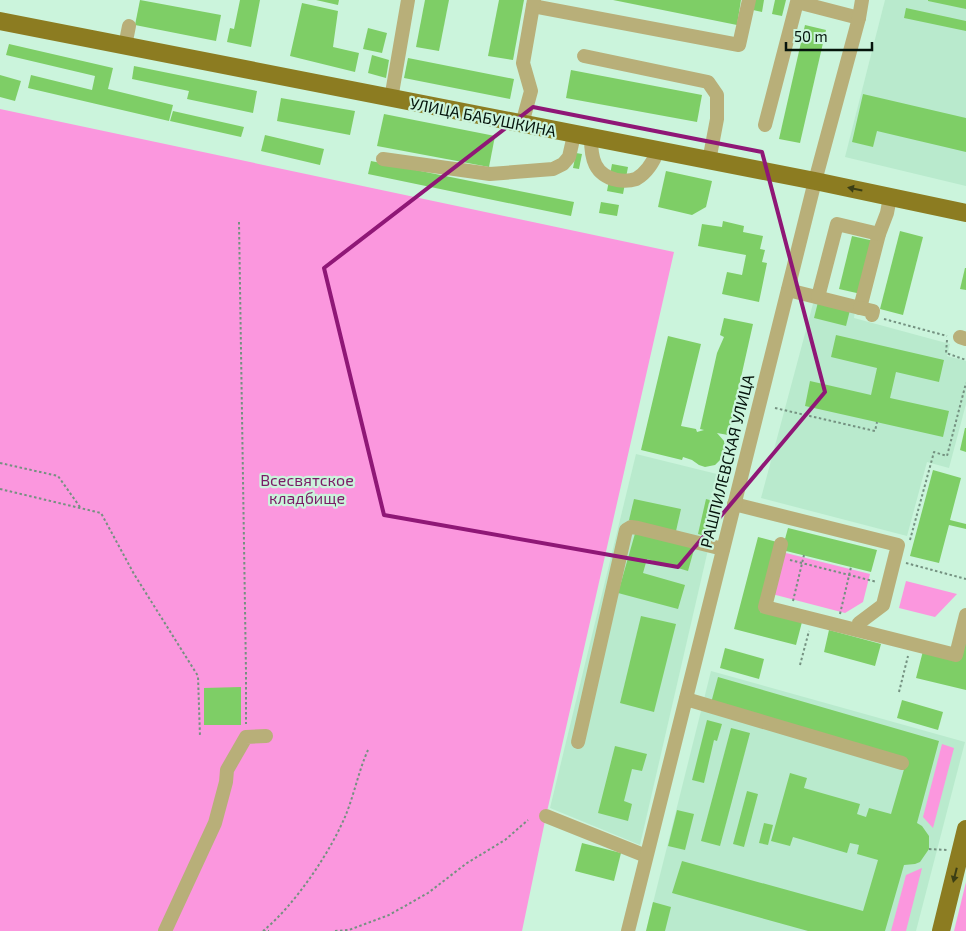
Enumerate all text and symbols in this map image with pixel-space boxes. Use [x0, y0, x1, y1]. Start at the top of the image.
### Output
scale bar [786, 20, 872, 52]
text: 50 m [794, 27, 828, 45]
street label: УЛИЦА БАБУШКИНА [408, 93, 558, 140]
one-way arrow [847, 185, 863, 193]
street label: РАШПИЛЕВСКАЯ УЛИЦА [696, 372, 757, 550]
park label: Всесвятское кладбище [260, 470, 354, 507]
one-way arrow [951, 868, 959, 883]

